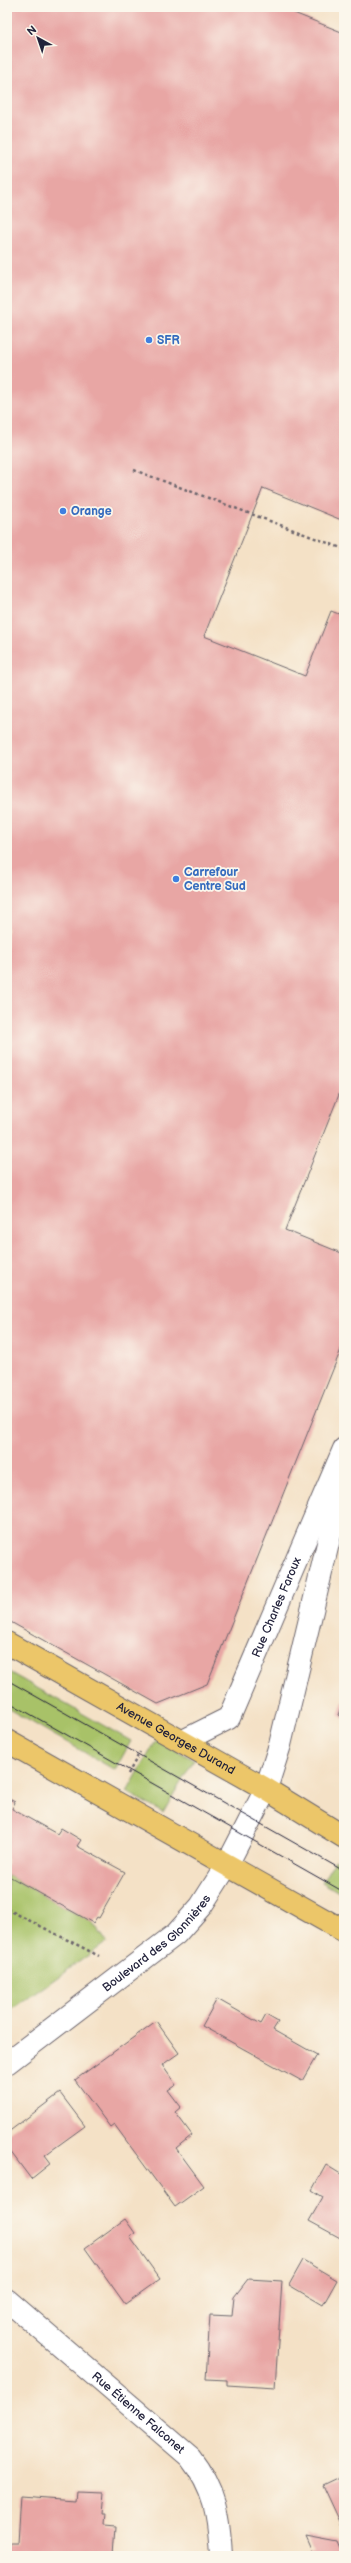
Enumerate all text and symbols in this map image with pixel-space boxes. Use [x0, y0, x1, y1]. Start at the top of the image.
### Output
north arrow [18, 18, 58, 58]
text: N [25, 23, 39, 38]
place label: SFR [157, 333, 180, 348]
marker: SFR [144, 335, 154, 345]
place label: Orange [71, 504, 112, 519]
marker: Orange [58, 506, 68, 516]
place label: Carrefour Centre Sud [184, 865, 246, 894]
marker: Carrefour Centre Sud [171, 874, 181, 884]
street label: Rue Charles Faroux [248, 1554, 305, 1660]
street label: Avenue Georges Durand [114, 1699, 238, 1778]
street label: Boulevard des Glonnières [99, 1892, 214, 1995]
street label: Rue Étienne Falconet [89, 2369, 188, 2457]

